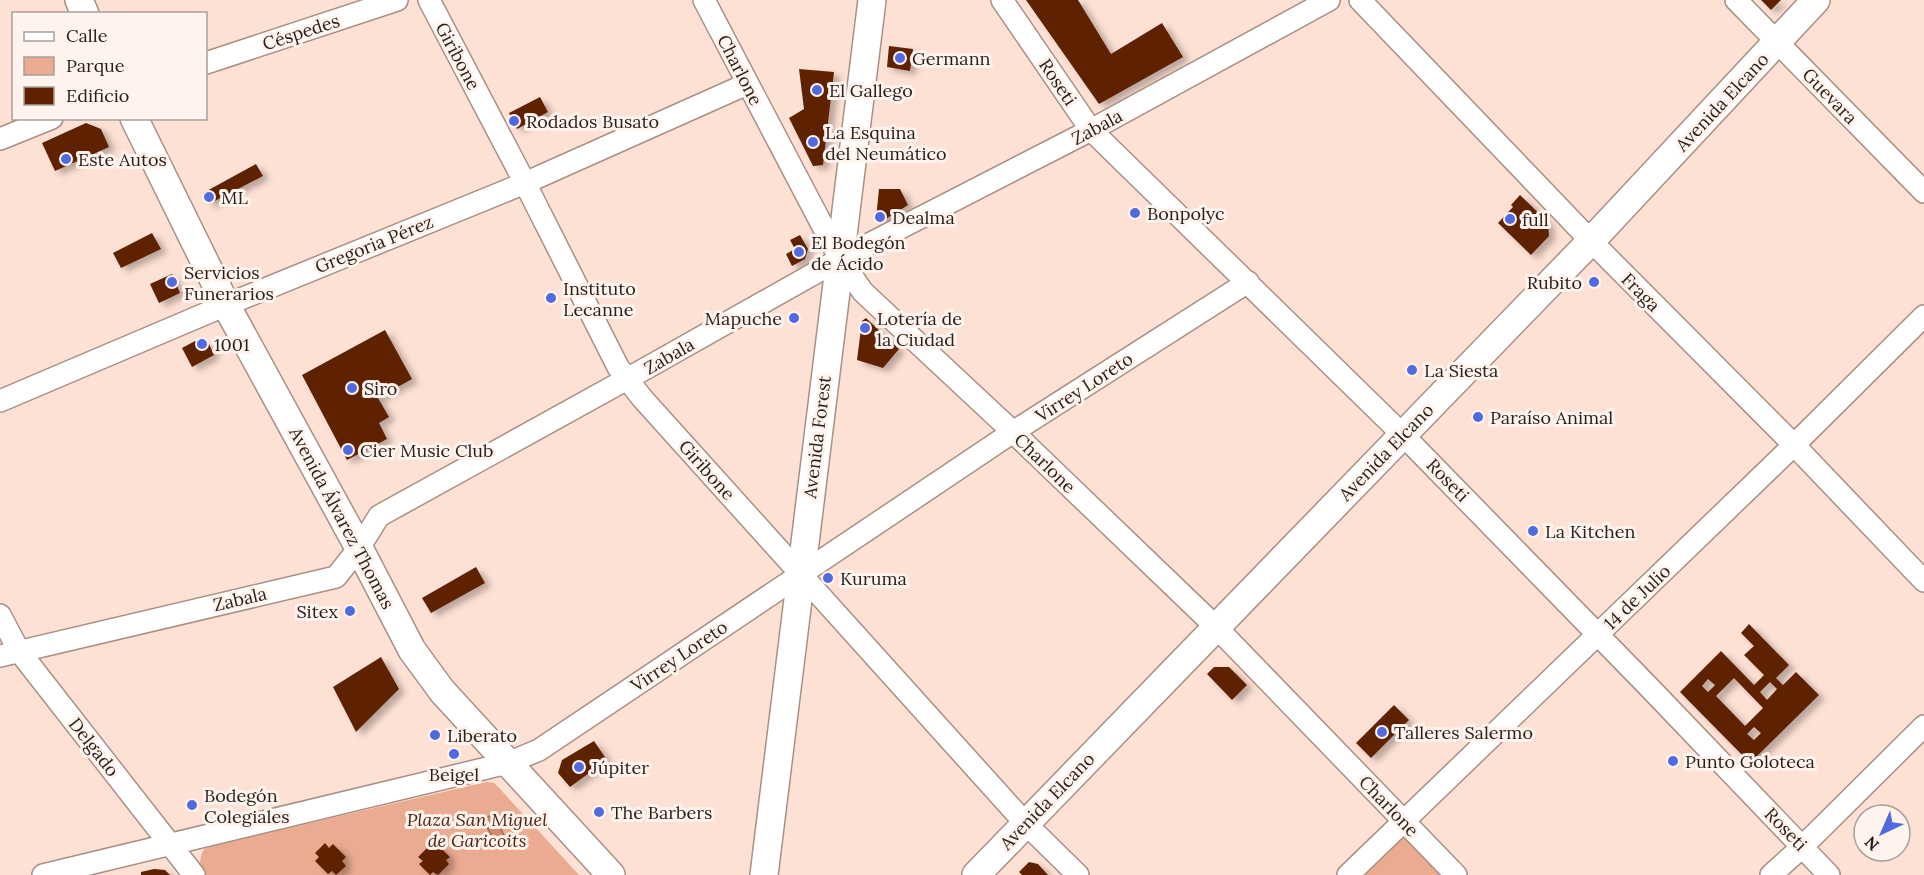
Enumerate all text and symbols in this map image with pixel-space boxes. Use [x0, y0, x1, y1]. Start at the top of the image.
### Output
street label: Céspedes [259, 9, 343, 55]
legend [12, 12, 207, 120]
street label: Giribone [431, 18, 485, 94]
text: Calle [66, 24, 108, 47]
street label: Charlone [712, 31, 768, 110]
place label: Germann [912, 47, 991, 70]
street label: Avenida Elcano [1670, 48, 1774, 157]
marker: Germann [893, 51, 907, 65]
text: Parque [66, 54, 125, 77]
street label: Roseti [1034, 54, 1082, 110]
street label: Guevara [1798, 63, 1862, 129]
place label: El Gallego [829, 79, 913, 102]
marker: El Gallego [810, 83, 824, 97]
text: Edificio [66, 84, 129, 107]
street label: Zabala [1068, 104, 1126, 150]
place label: Rodados Busato [526, 110, 659, 133]
marker: Rodados Busato [507, 114, 521, 128]
place label: La Esquina del Neumático [825, 121, 946, 165]
marker: La Esquina del Neumático [806, 135, 820, 149]
place label: Este Autos [78, 148, 167, 171]
marker: Este Autos [59, 152, 73, 166]
place label: ML [221, 186, 249, 209]
marker: ML [202, 190, 216, 204]
place label: Bonpolyc [1147, 202, 1225, 225]
place label: Dealma [892, 206, 955, 229]
marker: Bonpolyc [1128, 206, 1142, 220]
place label: full [1522, 208, 1549, 231]
street label: Gregoria Pérez [312, 210, 436, 278]
marker: Dealma [873, 210, 887, 224]
marker: full [1503, 212, 1517, 226]
place label: El Bodegón de Ácido [811, 231, 905, 275]
marker: El Bodegón de Ácido [792, 245, 806, 259]
place label: Servicios Funerarios [184, 261, 274, 305]
street label: Fraga [1617, 268, 1665, 316]
place label: Rubito [1527, 271, 1582, 294]
marker: Servicios Funerarios [165, 275, 179, 289]
marker: Rubito [1587, 275, 1601, 289]
place label: Instituto Lecanne [563, 277, 636, 321]
marker: Instituto Lecanne [544, 291, 558, 305]
place label: Mapuche [705, 307, 782, 330]
place label: Lotería de la Ciudad [877, 307, 962, 351]
marker: Mapuche [787, 311, 801, 325]
marker: Lotería de la Ciudad [858, 321, 872, 335]
street label: Zabala [640, 332, 698, 380]
place label: 1001 [214, 333, 249, 356]
marker: 1001 [195, 337, 209, 351]
street label: Virrey Loreto [1030, 347, 1137, 428]
place label: La Siesta [1424, 359, 1498, 382]
marker: La Siesta [1405, 363, 1419, 377]
street label: Avenida Forest [798, 374, 836, 501]
place label: Siro [364, 377, 397, 400]
marker: Siro [345, 381, 359, 395]
street label: Avenida Elcano [1333, 398, 1438, 506]
place label: Paraíso Animal [1490, 406, 1613, 429]
marker: Paraíso Animal [1471, 410, 1485, 424]
street label: Avenida Álvarez Thomas [284, 422, 400, 613]
street label: Charlone [1010, 428, 1081, 498]
street label: Giribone [674, 435, 740, 505]
place label: Cier Music Club [360, 439, 494, 462]
marker: Cier Music Club [341, 443, 355, 457]
street label: Roseti [1422, 453, 1474, 507]
place label: La Kitchen [1545, 520, 1636, 543]
marker: La Kitchen [1526, 524, 1540, 538]
street label: 14 de Julio [1599, 559, 1675, 635]
place label: Kuruma [840, 567, 907, 590]
marker: Kuruma [821, 571, 835, 585]
street label: Zabala [211, 582, 269, 616]
place label: Sitex [296, 600, 338, 623]
marker: Sitex [343, 604, 357, 618]
street label: Virrey Loreto [625, 615, 732, 697]
street label: Delgado [64, 713, 124, 781]
place label: Talleres Salermo [1394, 721, 1533, 744]
place label: Liberato [447, 724, 517, 747]
marker: Talleres Salermo [1375, 725, 1389, 739]
marker: Liberato [428, 728, 442, 742]
marker: Beigel [447, 747, 461, 761]
street label: Avenida Elcano [994, 747, 1099, 855]
place label: Punto Goloteca [1685, 750, 1815, 773]
marker: Punto Goloteca [1666, 754, 1680, 768]
place label: Júpiter [590, 756, 649, 779]
marker: Júpiter [572, 760, 586, 774]
place label: Beigel [429, 763, 479, 786]
street label: Charlone [1354, 771, 1424, 842]
place label: Bodegón Colegiales [204, 784, 289, 828]
marker: Bodegón Colegiales [185, 798, 199, 812]
place label: The Barbers [611, 801, 712, 824]
street label: Roseti [1760, 802, 1812, 856]
north arrow [1852, 803, 1912, 863]
marker: The Barbers [592, 805, 606, 819]
park label: Plaza San Miguel de Garicoits [407, 808, 547, 852]
text: N [1860, 832, 1883, 855]

